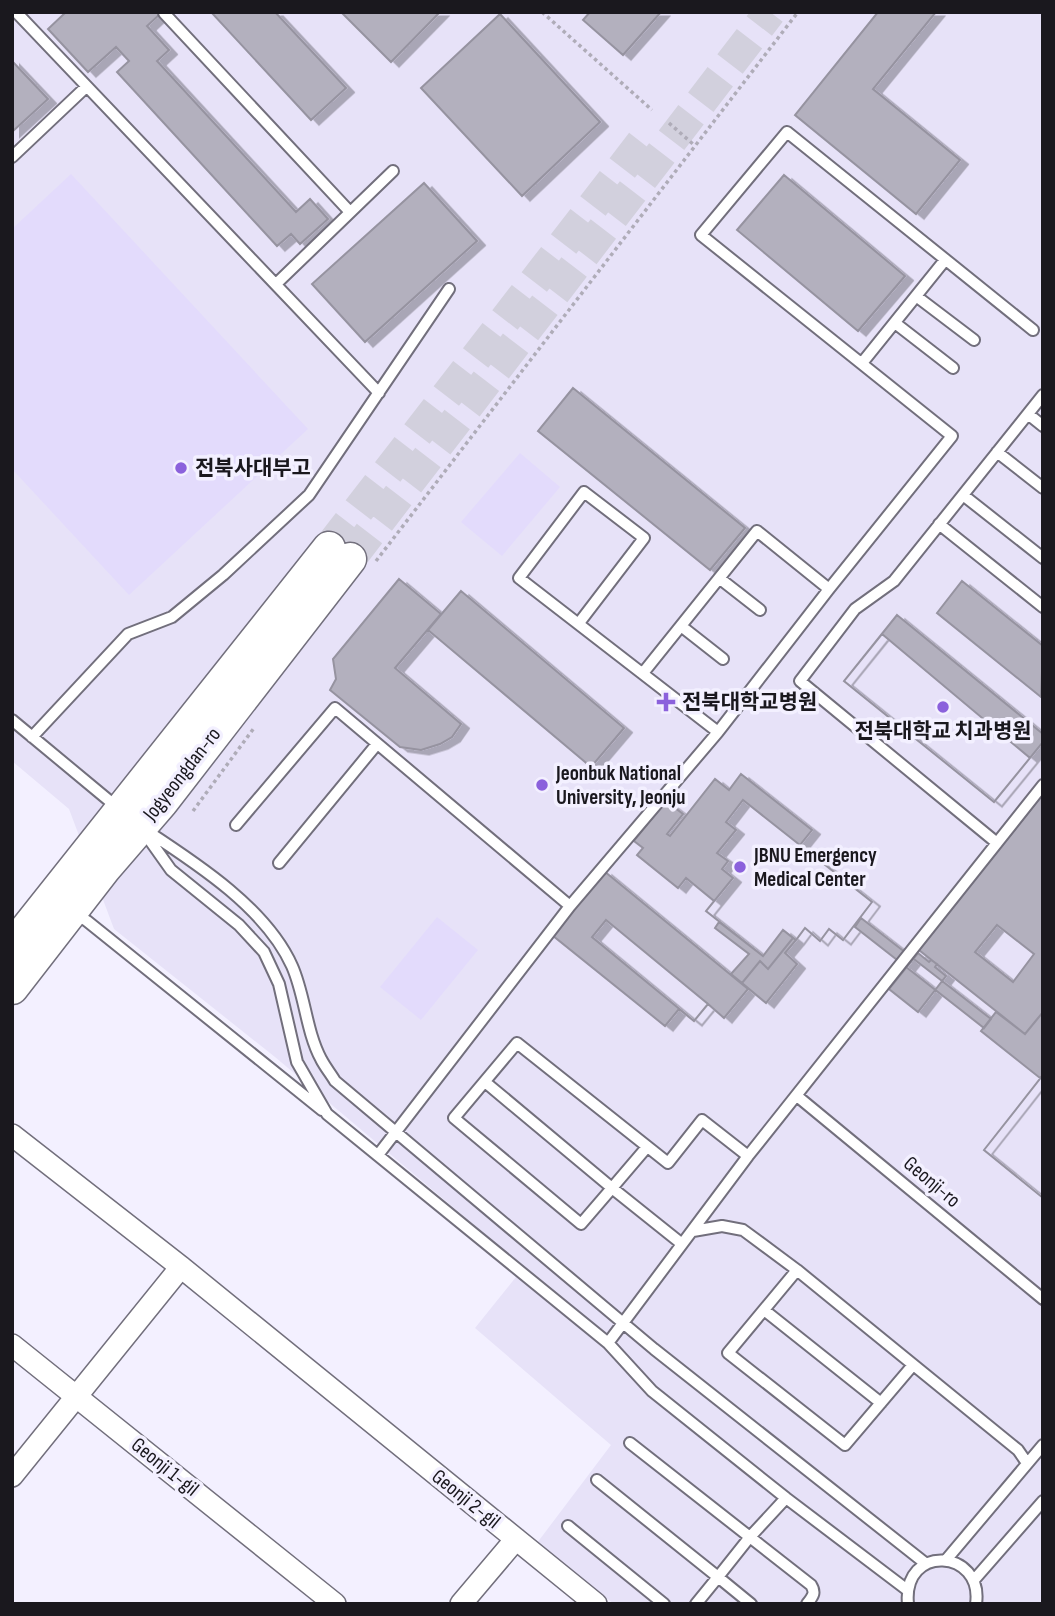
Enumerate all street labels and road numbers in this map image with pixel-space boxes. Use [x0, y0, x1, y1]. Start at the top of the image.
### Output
street label: Jogyeongdan-ro [137, 722, 226, 826]
street label: Geonji-ro [899, 1151, 965, 1213]
street label: Geonji 1-gil [126, 1432, 204, 1502]
street label: Geonji 2-gil [427, 1464, 505, 1534]

